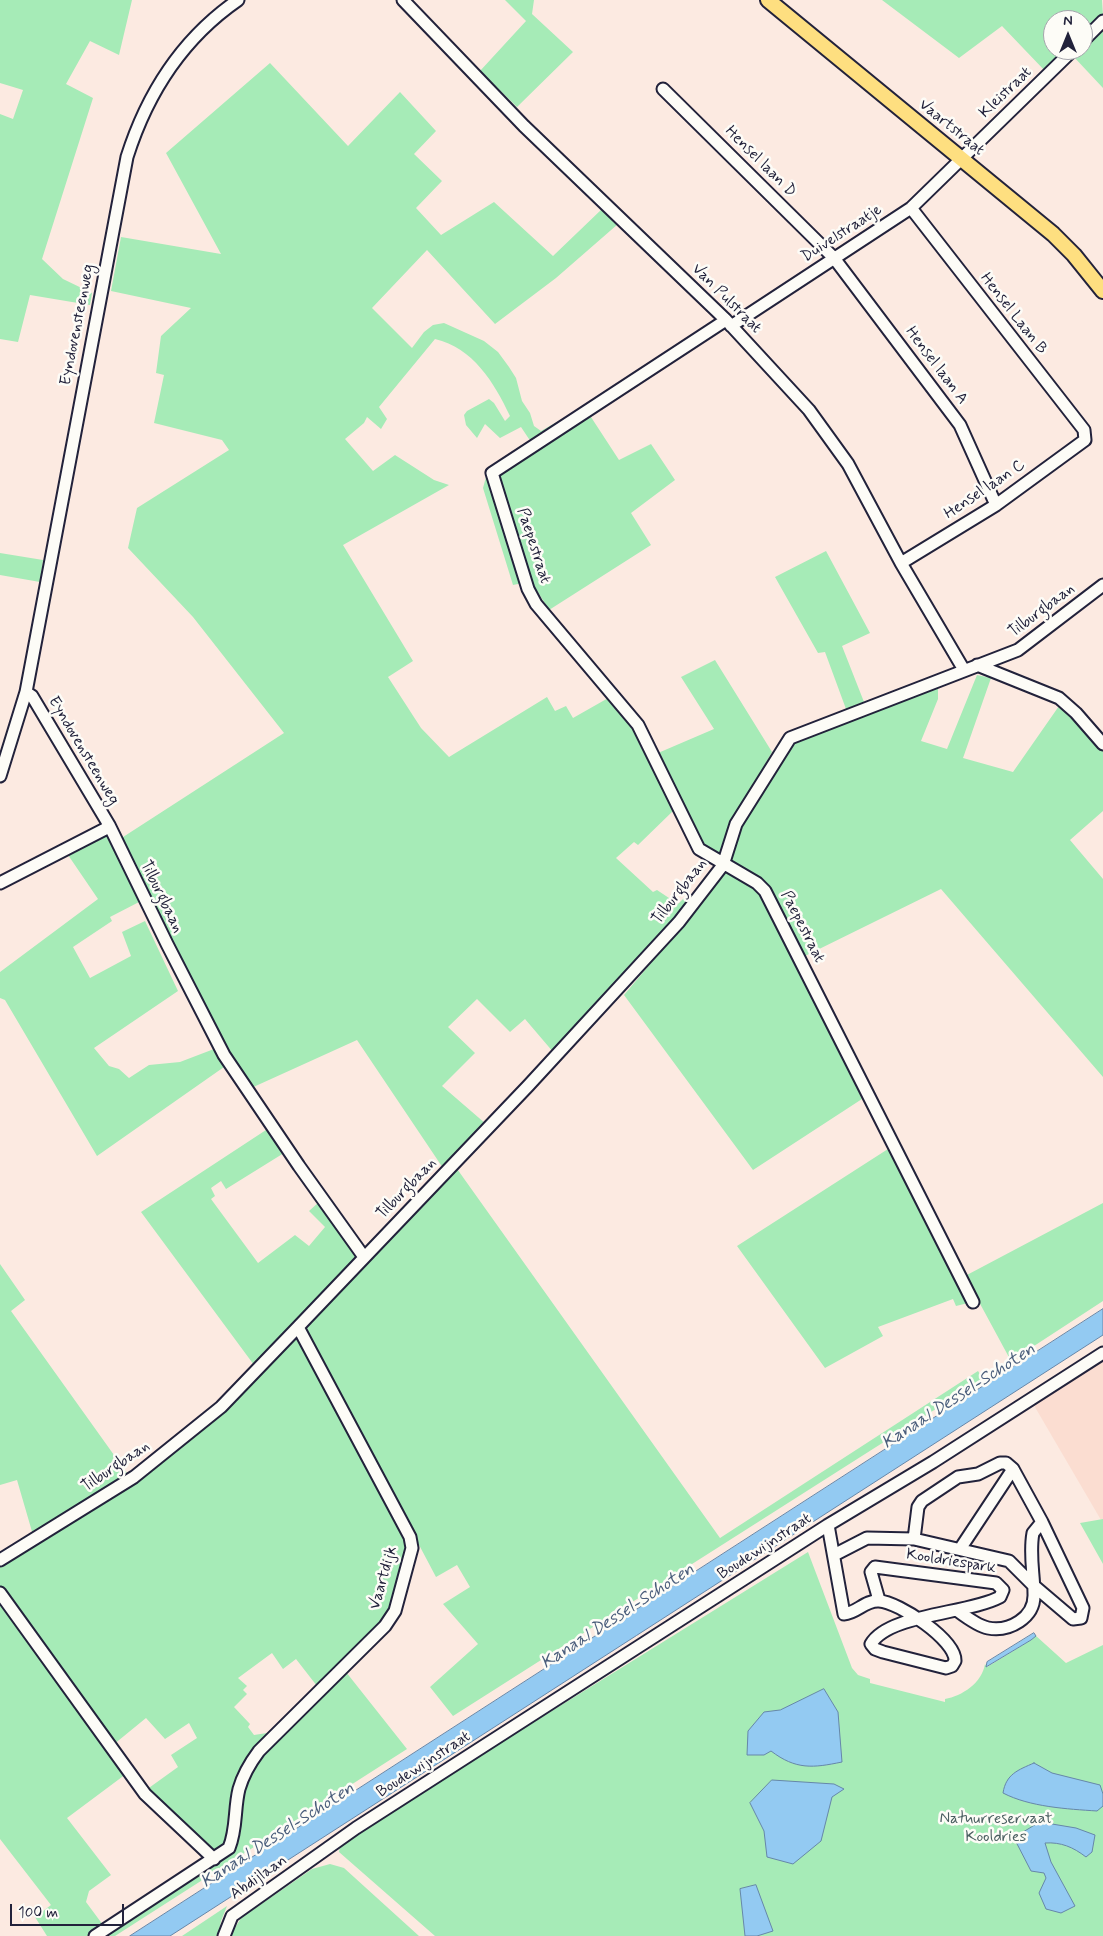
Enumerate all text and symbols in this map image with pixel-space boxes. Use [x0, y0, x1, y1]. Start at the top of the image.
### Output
north arrow [1043, 10, 1093, 60]
text: N [1063, 12, 1073, 30]
street label: Kleistraat [976, 63, 1036, 123]
street label: Vaartstraat [914, 96, 988, 160]
street label: Hensel laan D [720, 122, 800, 202]
street label: Duivelstraatje [798, 201, 886, 267]
street label: Van Pulstraat [687, 260, 765, 338]
street label: Eyndovensteenweg [57, 263, 99, 387]
street label: Hensel Laan B [975, 269, 1051, 359]
street label: Hensel laan A [900, 323, 972, 409]
street label: Hensel laan C [941, 456, 1029, 524]
street label: Paepestraat [512, 506, 554, 586]
street label: Tilburgbaan [1005, 580, 1079, 642]
street label: Eyndovensteenweg [43, 693, 123, 809]
street label: Tilburgbaan [648, 855, 712, 929]
street label: Tilburgbaan [135, 858, 187, 936]
street label: Paepestraat [776, 888, 828, 966]
street label: Tilburgbaan [373, 1154, 441, 1224]
water label: Kanaal Dessel-Schoten [878, 1339, 1040, 1455]
street label: Tilburgbaan [78, 1437, 154, 1497]
street label: Boudewijnstraat [714, 1510, 816, 1584]
street label: Vaartdijk [366, 1544, 402, 1612]
street label: Kooldriespark [905, 1545, 997, 1579]
water label: Kanaal Dessel-Schoten [537, 1559, 699, 1675]
street label: Boudewijnstraat [373, 1728, 475, 1802]
water label: Kanaal Dessel-Schoten [197, 1778, 359, 1894]
park label: Natuurreservaat Kooldries [939, 1810, 1053, 1848]
street label: Abdijlaan [227, 1851, 291, 1905]
scale bar [12, 1894, 126, 1926]
text: 100 m [18, 1903, 58, 1923]

